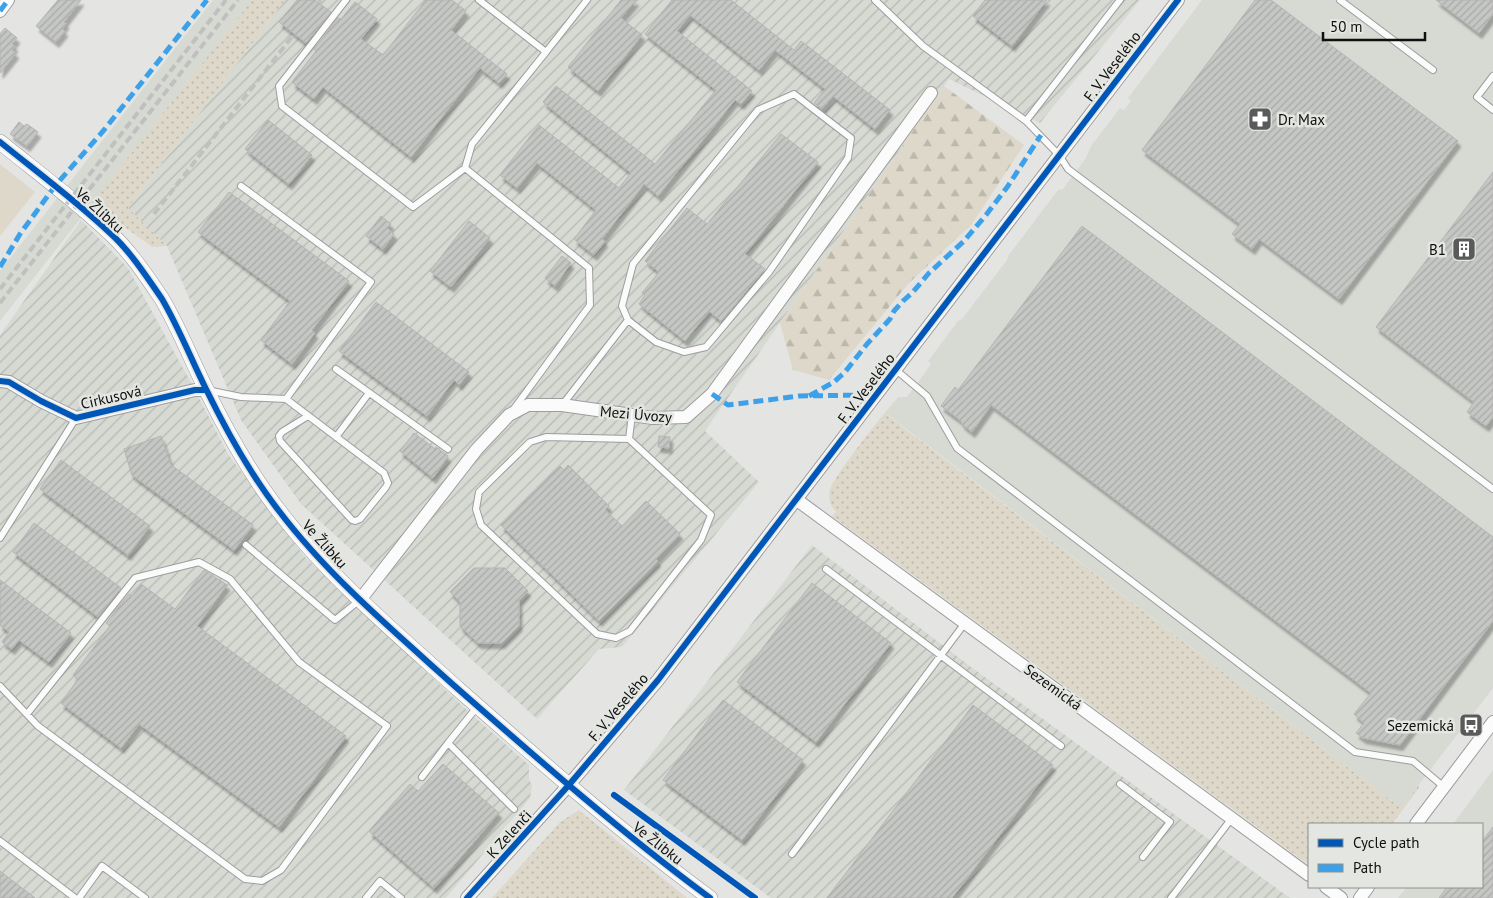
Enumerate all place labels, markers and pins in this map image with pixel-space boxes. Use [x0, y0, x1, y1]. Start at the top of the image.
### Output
pharmacy icon: Dr. Max [1247, 106, 1273, 132]
place label: Dr. Max [1278, 110, 1325, 129]
building icon: B1 [1451, 236, 1477, 262]
place label: B1 [1429, 240, 1446, 259]
bus stop icon: Sezemická [1458, 712, 1484, 738]
place label: Sezemická [1387, 716, 1454, 735]

